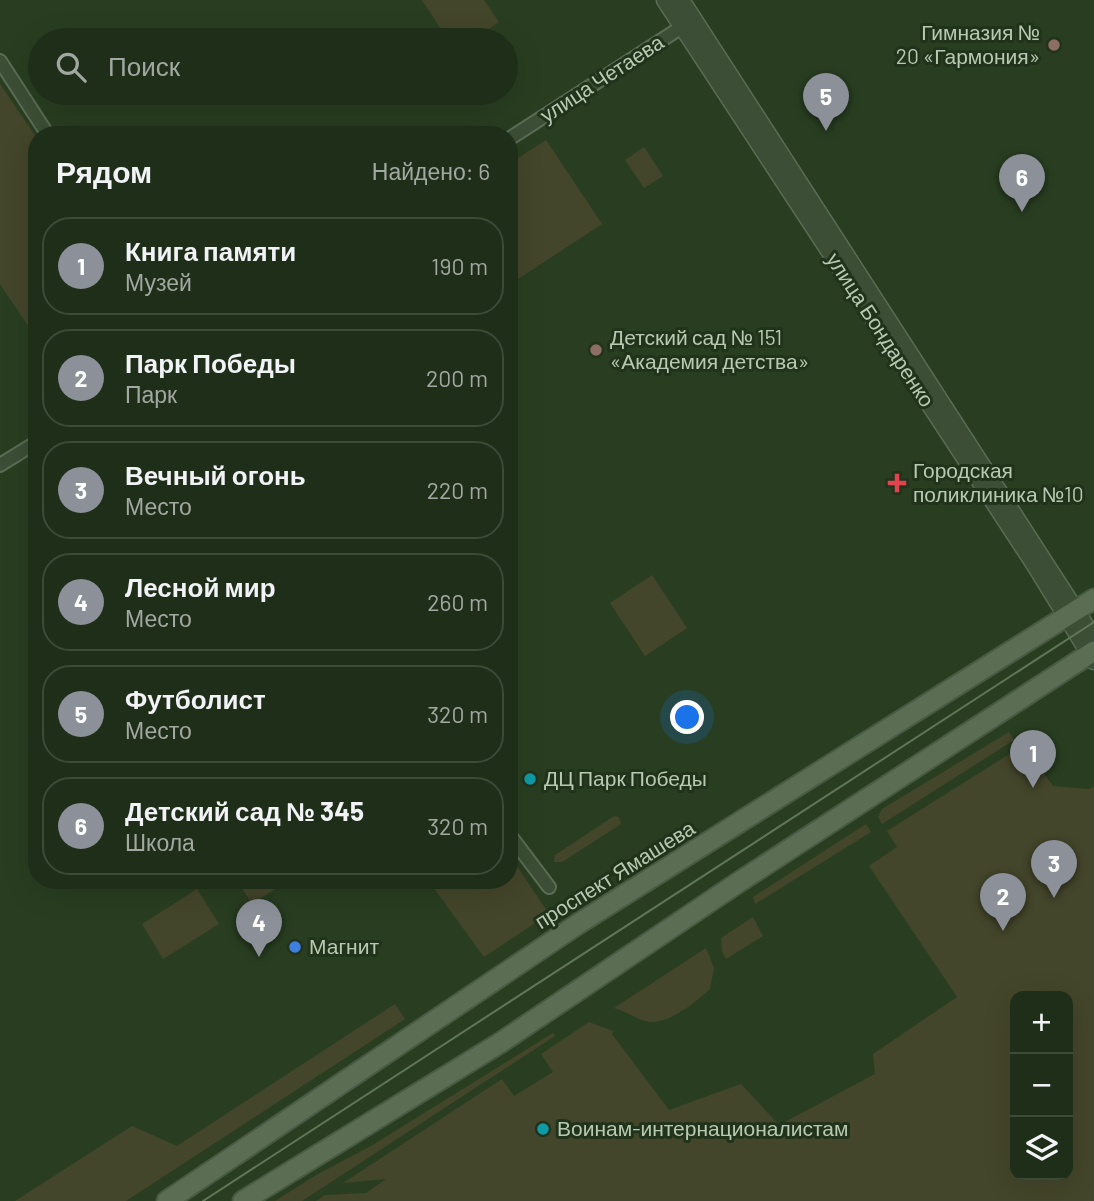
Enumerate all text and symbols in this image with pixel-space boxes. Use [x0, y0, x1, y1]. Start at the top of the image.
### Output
place label: Гимназия № 20 «Гармония» [896, 19, 1040, 68]
search box [28, 28, 518, 105]
street label: улица Четаева [535, 28, 668, 127]
marker: Гимназия № 20 «Гармония» [1046, 37, 1062, 53]
icon: search [52, 48, 90, 86]
text: Поиск [108, 50, 180, 81]
pin: 5 [803, 73, 849, 131]
text: Рядом [56, 153, 152, 189]
pin: 6 [999, 154, 1045, 212]
text: Найдено: 6 [372, 157, 490, 185]
text: Книга памяти [125, 235, 296, 266]
street label: улица Бондаренко [822, 247, 940, 411]
text: 1 [77, 252, 85, 280]
text: 190 m [431, 252, 488, 280]
text: Музей [125, 268, 192, 296]
place label: Детский сад № 151 «Академия детства» [610, 324, 809, 373]
marker: Детский сад № 151 «Академия детства» [588, 342, 604, 358]
text: Парк Победы [125, 347, 296, 378]
text: 2 [75, 364, 87, 392]
text: 200 m [426, 364, 488, 392]
text: Парк [125, 380, 177, 408]
place label: Городская поликлиника №10 [913, 457, 1084, 506]
text: Вечный огонь [125, 459, 306, 490]
marker: Городская поликлиника №10 [887, 473, 907, 493]
text: 3 [75, 476, 87, 504]
text: 220 m [427, 476, 488, 504]
text: Место [125, 492, 192, 520]
text: Лесной мир [125, 571, 276, 602]
text: 4 [74, 588, 88, 616]
text: 260 m [427, 588, 488, 616]
text: Место [125, 604, 192, 632]
text: Футболист [125, 683, 266, 714]
text: 5 [75, 700, 87, 728]
text: 320 m [427, 700, 488, 728]
your location [670, 700, 704, 734]
text: Место [125, 716, 192, 744]
pin: 1 [1010, 730, 1056, 788]
place label: ДЦ Парк Победы [544, 765, 707, 790]
marker: ДЦ Парк Победы [522, 771, 538, 787]
text: Детский сад № 345 [125, 795, 364, 826]
text: 6 [75, 812, 87, 840]
text: 320 m [427, 812, 488, 840]
street label: проспект Ямашева [530, 814, 699, 933]
text: Школа [125, 828, 195, 856]
pin: 3 [1031, 840, 1077, 898]
pin: 2 [980, 873, 1026, 931]
pin: 4 [236, 899, 282, 957]
place label: Магнит [309, 933, 379, 958]
marker: Магнит [287, 939, 303, 955]
map controls [1010, 991, 1073, 1180]
button: + [1010, 991, 1073, 1054]
button: − [1010, 1054, 1073, 1117]
place label: Воинам-интернационалистам [557, 1115, 848, 1140]
button: layers [1010, 1117, 1073, 1180]
marker: Воинам-интернационалистам [535, 1121, 551, 1137]

